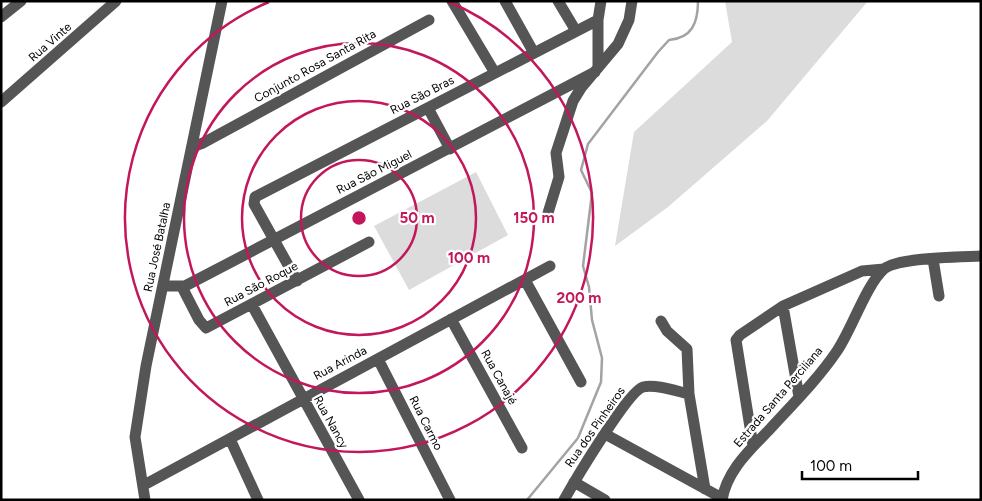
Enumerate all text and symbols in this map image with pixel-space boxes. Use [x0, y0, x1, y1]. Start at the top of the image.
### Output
street label: Rua Vinte [26, 19, 75, 64]
street label: Conjunto Rosa Santa Rita [252, 27, 378, 105]
street label: Rua São Bras [388, 73, 457, 117]
street label: Rua São Miguel [334, 147, 414, 197]
street label: Rua José Batalha [141, 201, 173, 293]
centre of rings [350, 209, 368, 227]
text: 50 m [399, 209, 435, 227]
text: 150 m [513, 209, 555, 227]
text: 100 m [448, 249, 490, 267]
street label: Rua São Roque [222, 259, 301, 309]
text: 200 m [557, 289, 601, 307]
street label: Rua Arinda [311, 343, 369, 383]
street label: Estrada Santa Perciliana [731, 344, 825, 450]
street label: Rua Canajé [478, 347, 520, 407]
street label: Rua dos Pinheiros [562, 384, 628, 470]
street label: Rua Nancy [311, 393, 352, 451]
street label: Rua Carmo [406, 393, 446, 453]
scale bar [802, 448, 918, 480]
text: 100 m [810, 457, 852, 475]

